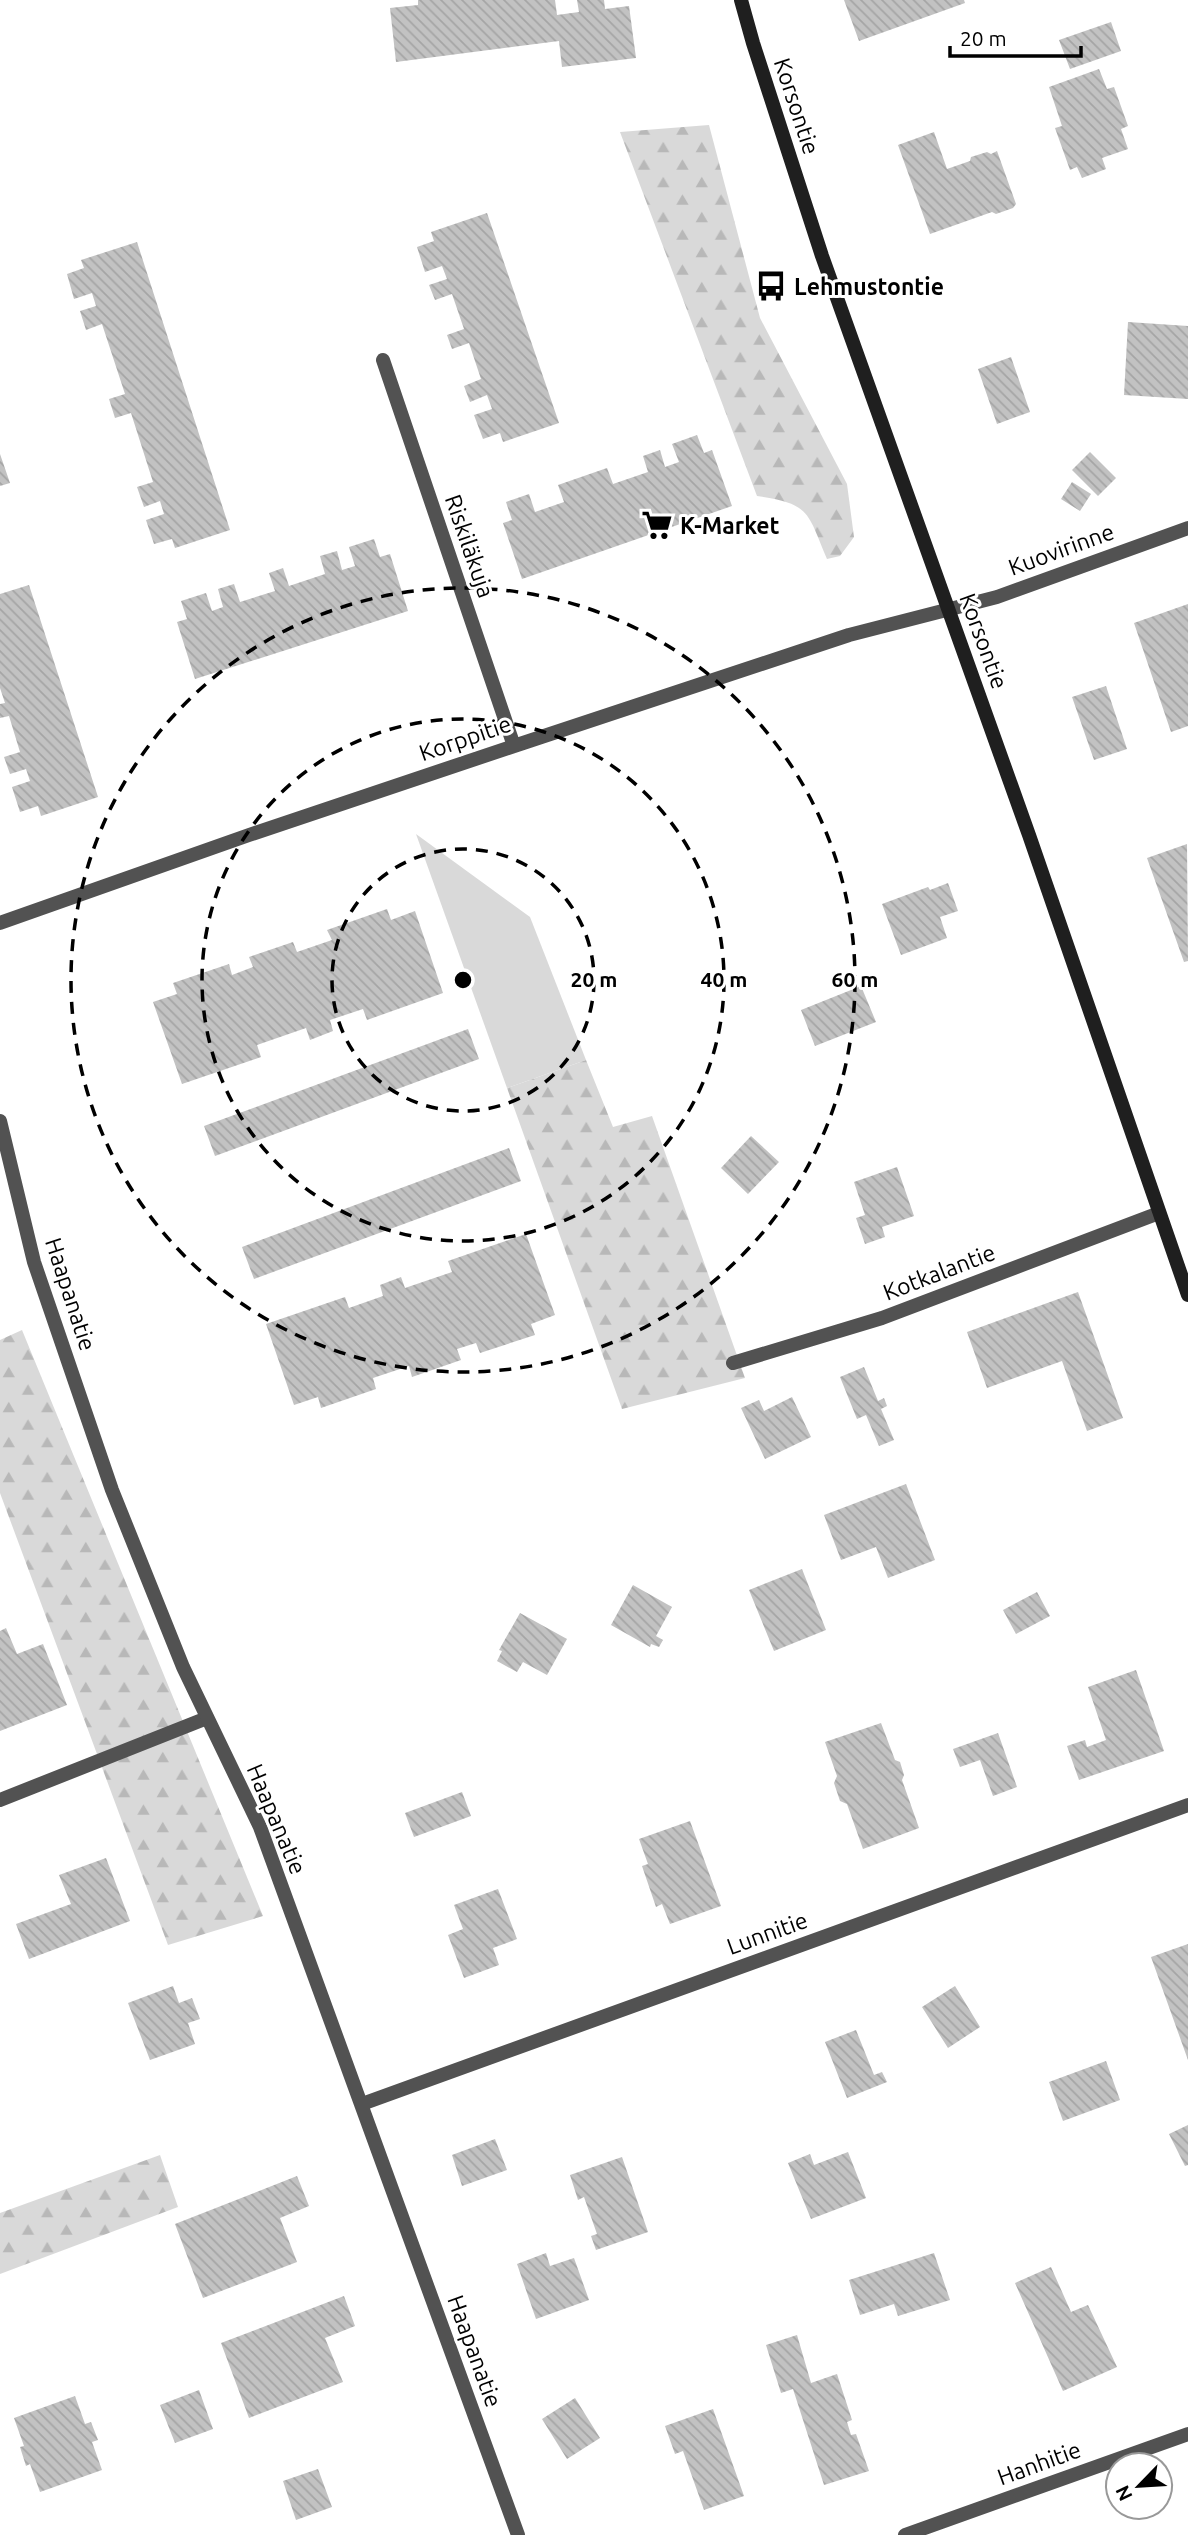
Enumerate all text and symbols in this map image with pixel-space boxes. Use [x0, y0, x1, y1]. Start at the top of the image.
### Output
scale bar [950, 14, 1081, 58]
text: 20 m [960, 26, 1007, 50]
street label: Korsontie [770, 55, 824, 157]
bus stop icon: Lehmustontie [754, 269, 788, 303]
place label: Lehmustontie [794, 274, 944, 299]
street label: Riskiläkuja [441, 491, 499, 601]
supermarket icon: K-Market [640, 508, 674, 542]
place label: K-Market [680, 513, 780, 538]
street label: Kuovirinne [1005, 518, 1117, 580]
street label: Korsontie [955, 590, 1013, 692]
street label: Korppitie [416, 711, 514, 765]
text: 20 m [571, 967, 617, 991]
text: 40 m [701, 967, 747, 991]
text: 60 m [832, 967, 878, 991]
centre of rings [451, 968, 475, 992]
street label: Haapanatie [41, 1234, 101, 1354]
street label: Kotkalantie [879, 1239, 999, 1305]
street label: Haapanatie [243, 1760, 311, 1878]
street label: Lunnitie [723, 1907, 811, 1959]
street label: Haapanatie [443, 2292, 507, 2410]
street label: Hanhitie [994, 2436, 1084, 2490]
north arrow [1104, 2451, 1174, 2521]
text: N [1111, 2482, 1137, 2504]

